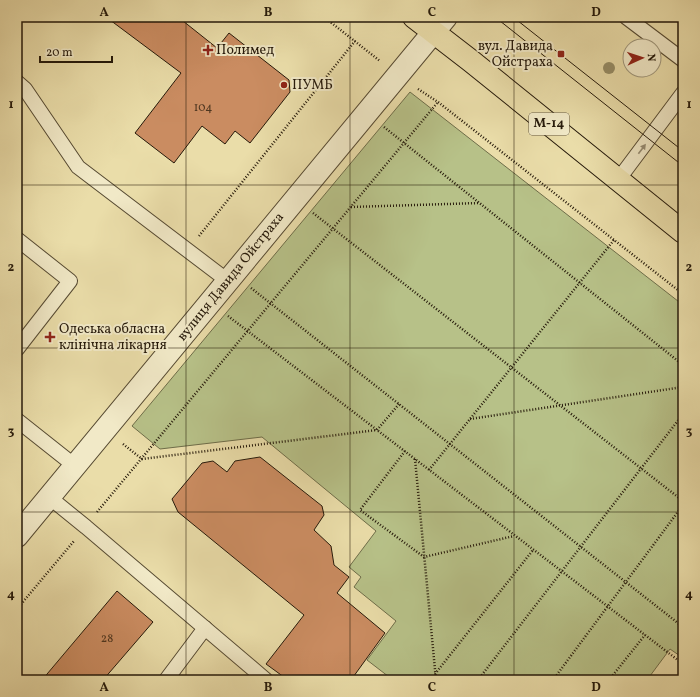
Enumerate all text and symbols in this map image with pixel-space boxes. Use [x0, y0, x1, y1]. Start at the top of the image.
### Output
text: A [99, 4, 109, 22]
text: B [264, 4, 273, 22]
text: C [428, 4, 436, 22]
text: D [591, 4, 601, 22]
place label: вул. Давида Ойстраха [478, 37, 553, 72]
scale bar [40, 38, 112, 64]
north arrow [622, 38, 662, 78]
place label: Полимед [216, 41, 274, 60]
text: 20 m [46, 45, 73, 61]
marker: Полимед [203, 45, 213, 55]
marker: вул. Давида Ойстраха [556, 49, 566, 59]
text: N [643, 53, 658, 62]
place label: ПУМБ [292, 76, 333, 95]
marker: ПУМБ [279, 80, 289, 90]
text: 1 [8, 96, 14, 114]
text: 1 [686, 96, 692, 114]
house number: 104 [194, 100, 212, 116]
road number: М-14 [529, 113, 569, 135]
one-way arrow [637, 144, 646, 155]
street label: вулиця Давида Ойстраха [173, 209, 289, 345]
text: 2 [8, 259, 15, 277]
text: 2 [686, 259, 693, 277]
place label: Одеська обласна клінічна лікарня [59, 320, 167, 355]
marker: Одеська обласна клінічна лікарня [44, 331, 56, 343]
text: 3 [8, 423, 15, 441]
text: 3 [686, 423, 693, 441]
text: 4 [7, 586, 15, 604]
text: 4 [685, 586, 693, 604]
house number: 28 [101, 631, 113, 647]
text: A [99, 679, 109, 697]
text: B [264, 679, 273, 697]
text: C [428, 679, 436, 697]
text: D [591, 679, 601, 697]

